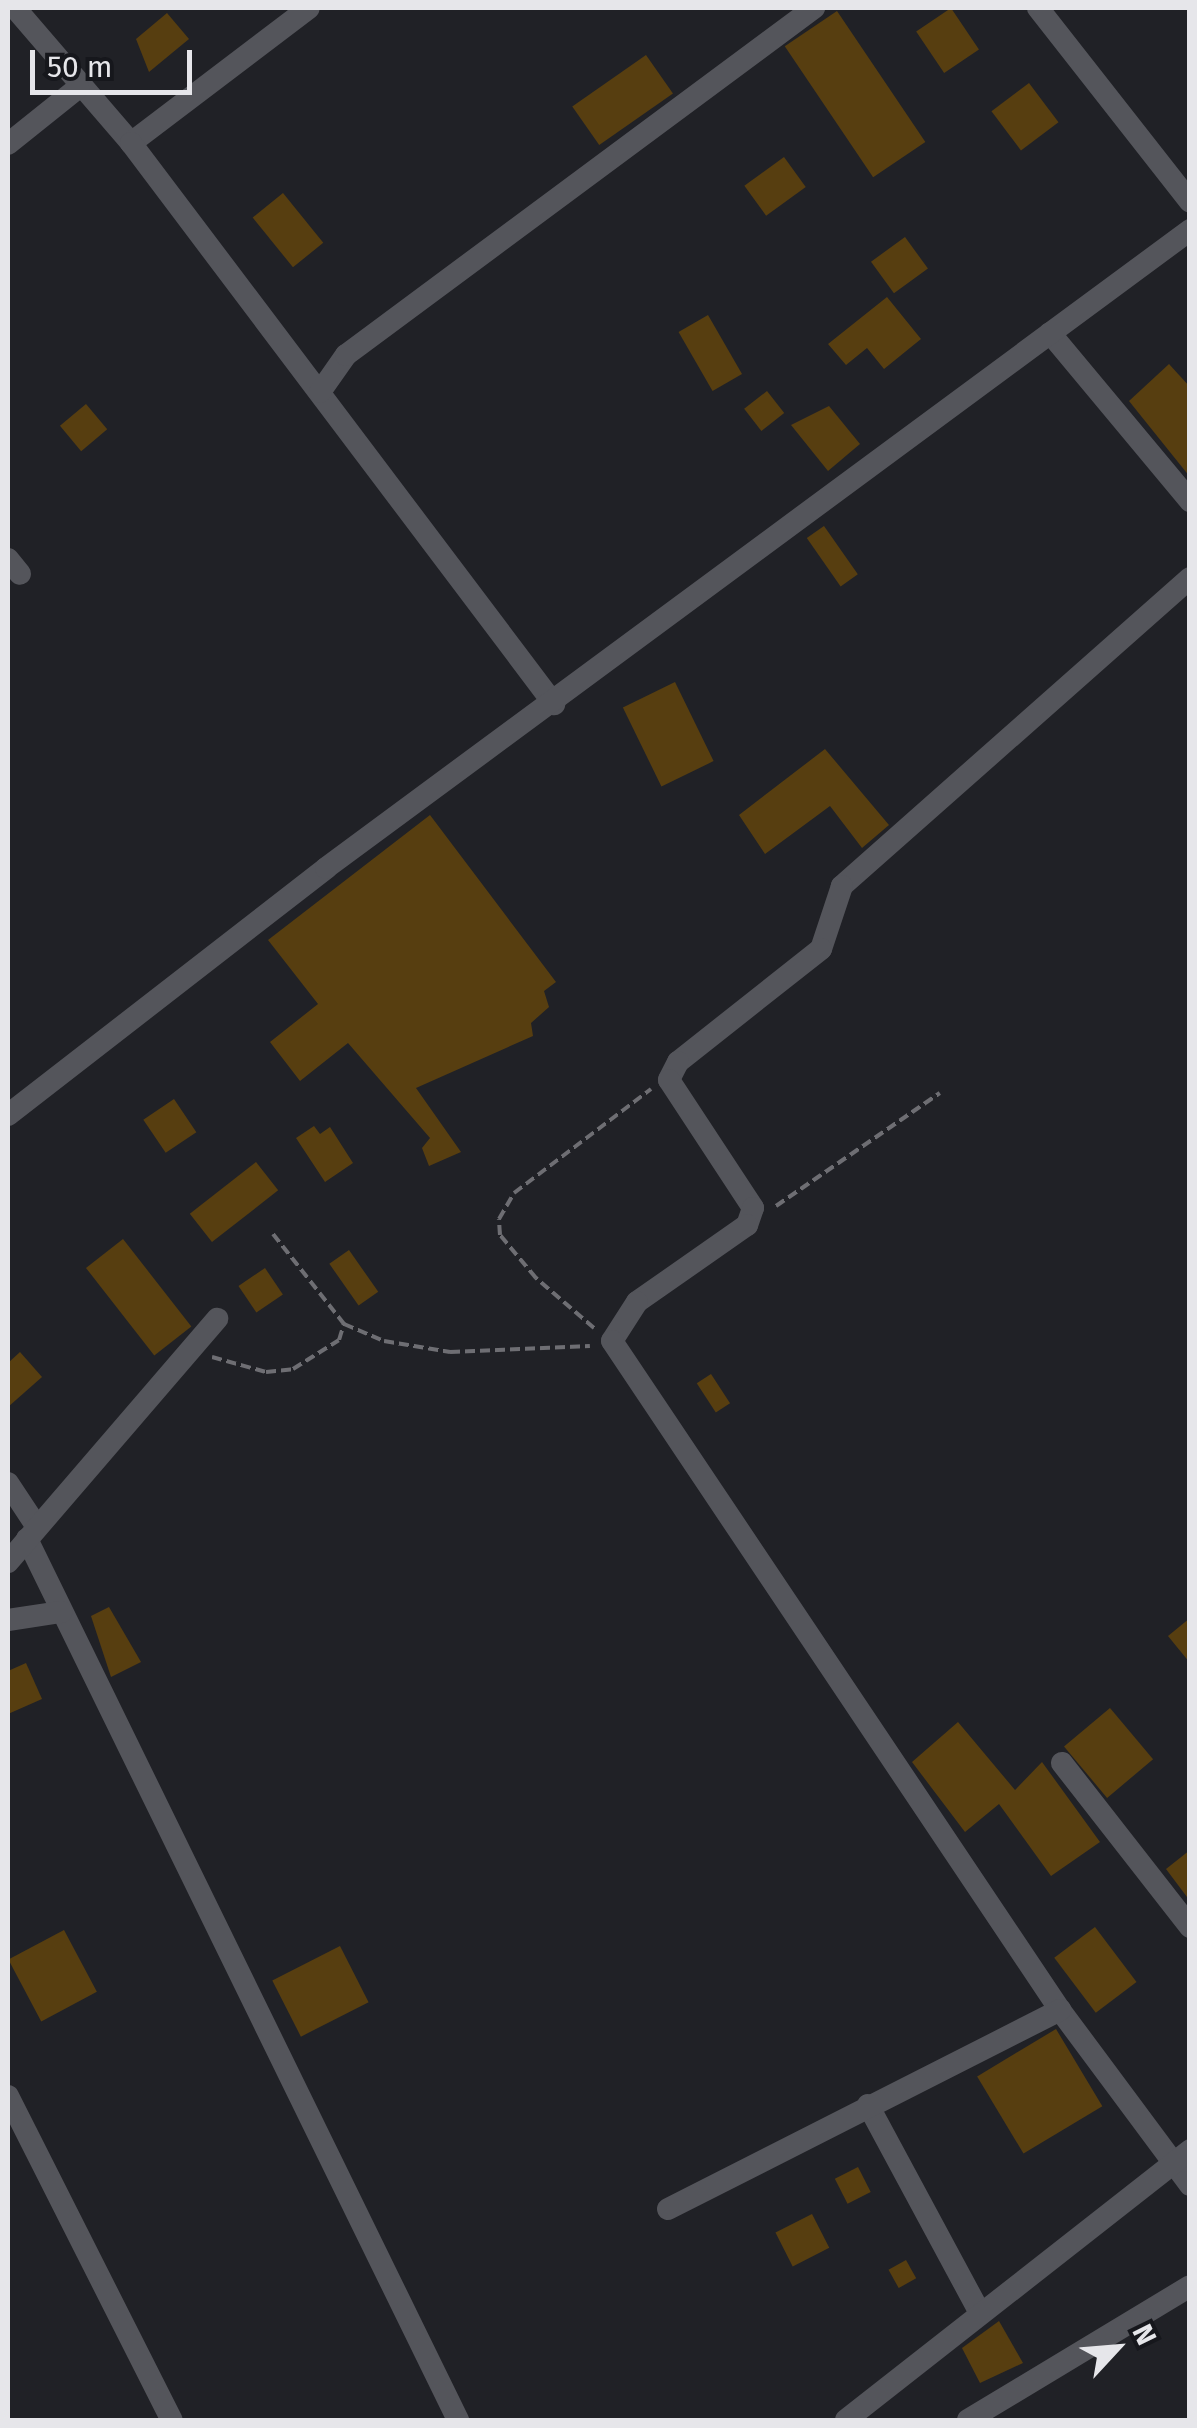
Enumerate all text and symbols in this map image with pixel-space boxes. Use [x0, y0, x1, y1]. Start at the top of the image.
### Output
scale bar [35, 30, 198, 92]
text: 50 m [47, 49, 112, 85]
north arrow [1067, 2298, 1167, 2398]
text: N [1126, 2319, 1163, 2350]

